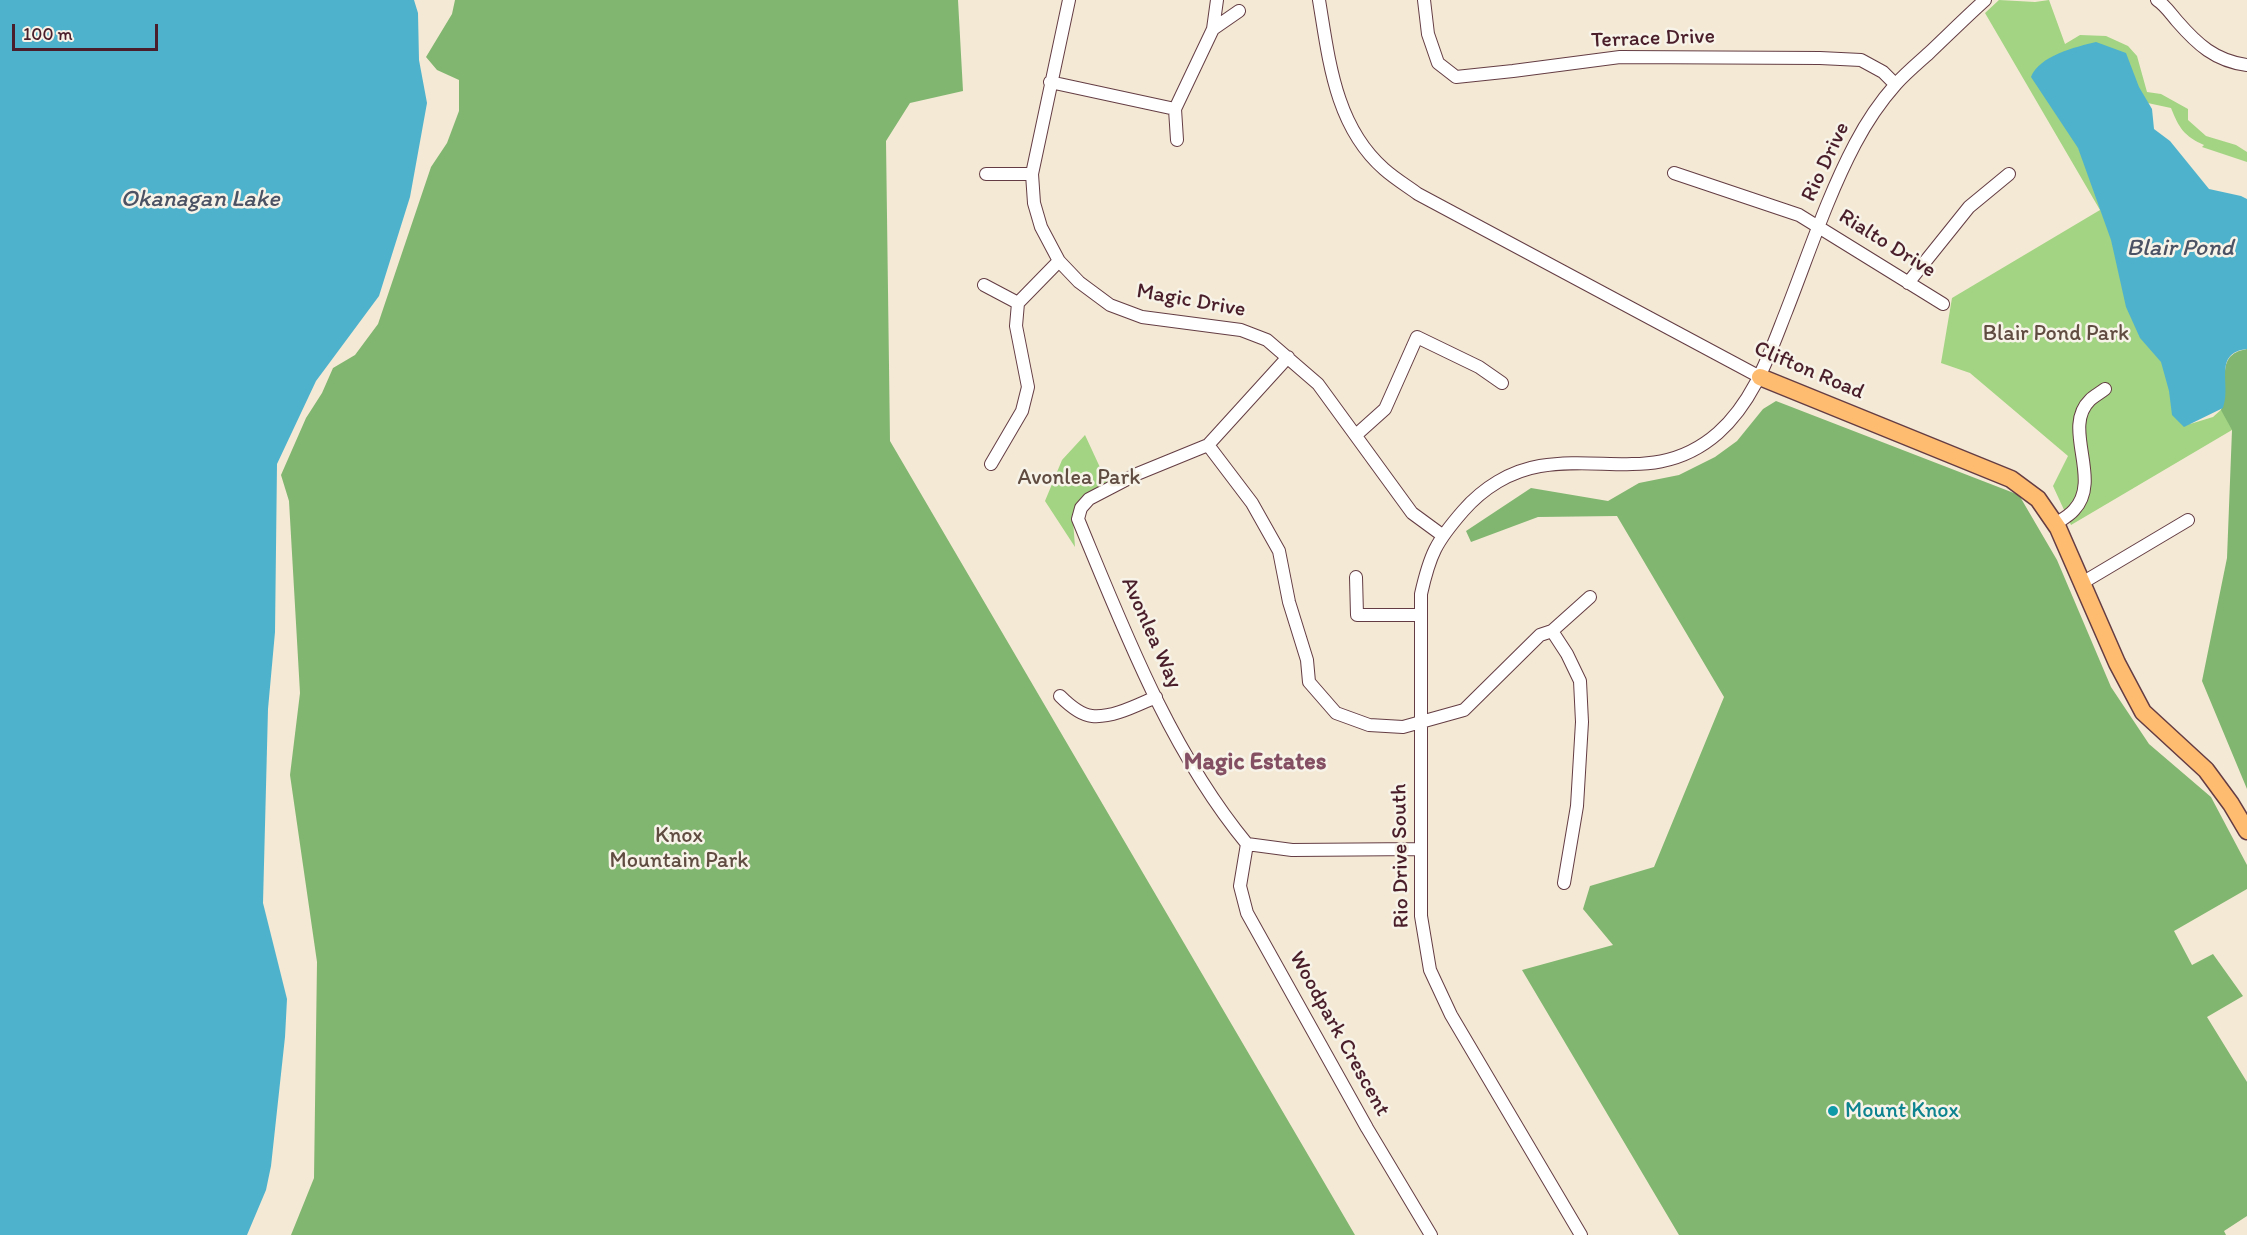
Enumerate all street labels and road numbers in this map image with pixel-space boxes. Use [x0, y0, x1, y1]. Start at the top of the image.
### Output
street label: Terrace Drive [1591, 24, 1715, 54]
street label: Rio Drive [1796, 118, 1856, 206]
street label: Rialto Drive [1833, 204, 1941, 284]
street label: Magic Drive [1134, 278, 1248, 324]
street label: Clifton Road [1750, 336, 1868, 406]
street label: Avonlea Way [1115, 573, 1187, 693]
street label: Rio Drive South [1387, 783, 1415, 929]
street label: Woodpark Crescent [1283, 947, 1395, 1121]

